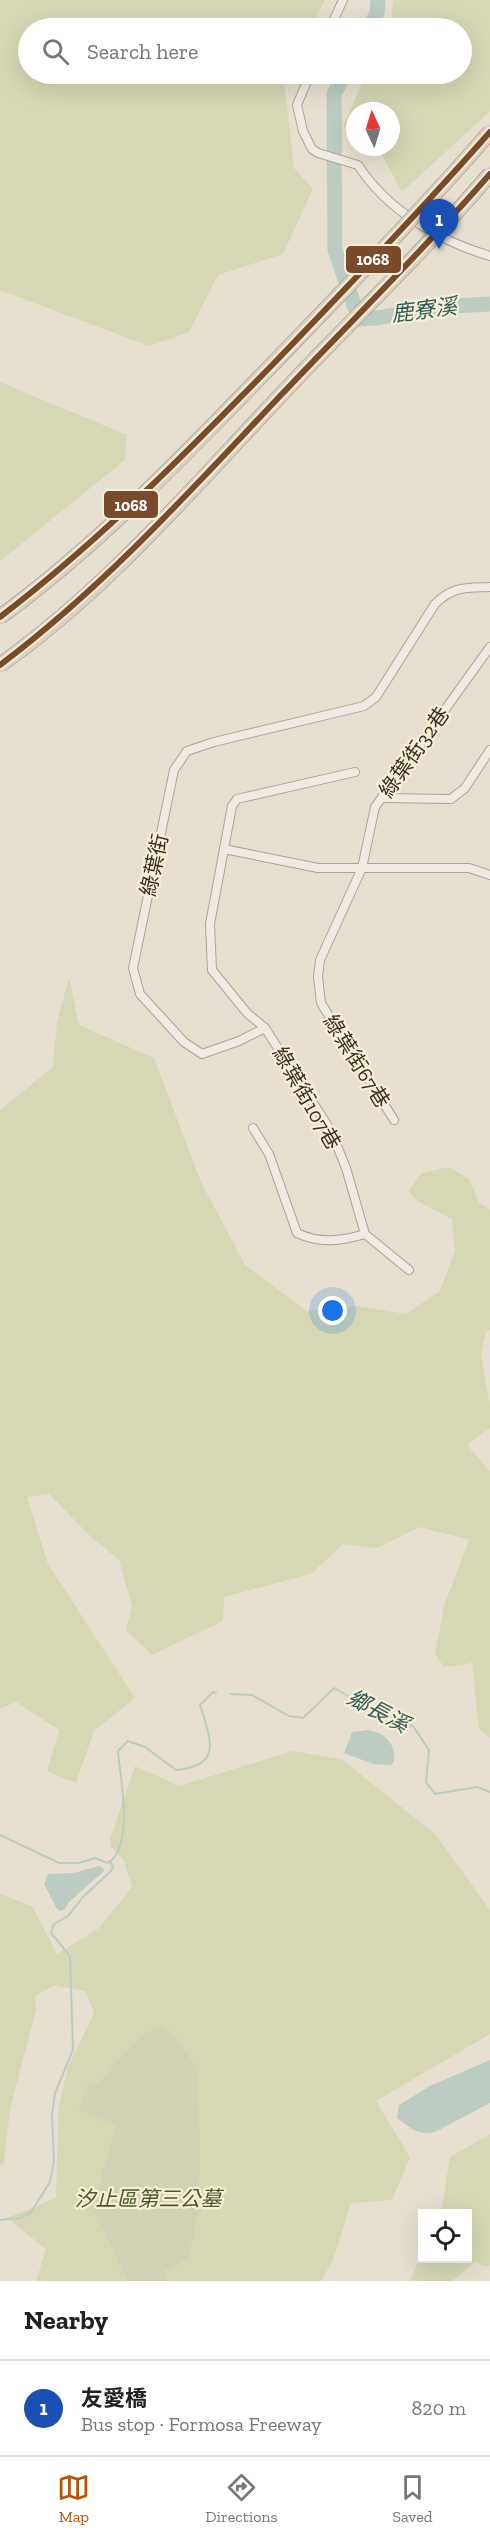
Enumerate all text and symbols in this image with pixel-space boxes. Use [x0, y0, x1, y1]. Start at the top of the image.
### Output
search box [18, 18, 472, 84]
icon: search [39, 35, 72, 68]
text: Search here [87, 38, 198, 65]
north arrow [346, 102, 400, 156]
pin: 1 [420, 200, 458, 249]
line badge: 1068 [345, 245, 402, 274]
text: 1068 [357, 250, 390, 269]
water label: 鹿寮溪 [390, 292, 461, 327]
line badge: 1068 [103, 490, 159, 519]
text: 1068 [115, 496, 148, 515]
street label: 綠葉街32巷 [374, 702, 454, 802]
street label: 綠葉街 [135, 832, 173, 898]
street label: 綠葉街67巷 [319, 1010, 395, 1112]
street label: 綠葉街107巷 [268, 1042, 346, 1154]
your location [318, 1296, 347, 1325]
water label: 鄉長溪 [343, 1684, 416, 1740]
park label: 汐止區第三公墓 [75, 2186, 224, 2211]
map controls [418, 2209, 472, 2263]
button: locate [418, 2209, 472, 2263]
text: Nearby [24, 2304, 108, 2336]
text: 友愛橋 [81, 2385, 147, 2412]
text: 1 [39, 2396, 48, 2420]
text: 820 m [412, 2396, 466, 2420]
text: Bus stop · Formosa Freeway [81, 2412, 321, 2436]
tab: Map [57, 2471, 90, 2526]
tab: Directions [205, 2471, 278, 2526]
tab: Saved [392, 2471, 433, 2526]

